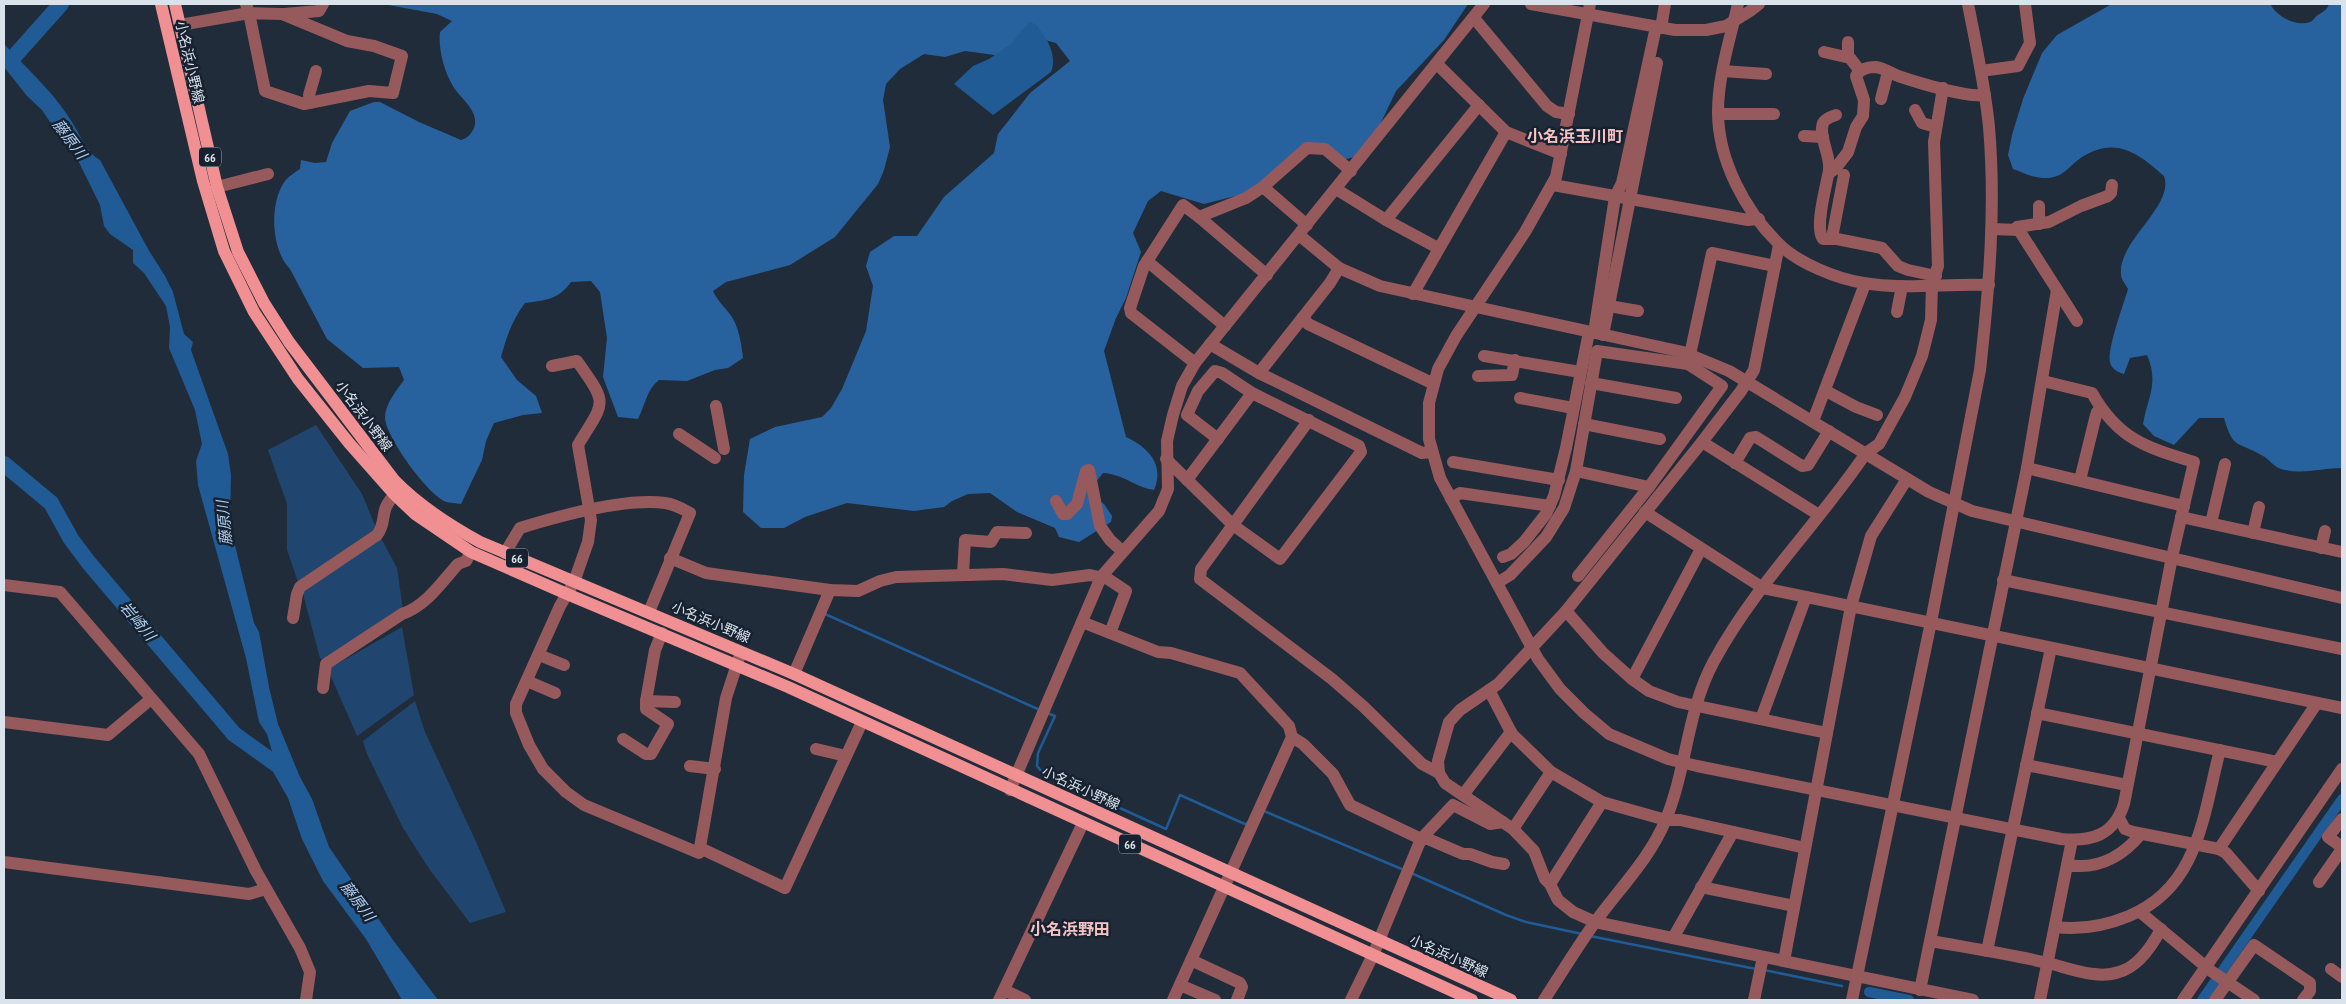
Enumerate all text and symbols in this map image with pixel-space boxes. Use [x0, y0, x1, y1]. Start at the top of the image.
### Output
street label: 小名浜小野線 [172, 19, 208, 105]
water label: 藤原川 [49, 115, 92, 164]
district label: 小名浜玉川町 [1527, 126, 1623, 146]
road number: 66 [199, 148, 221, 166]
street label: 小名浜小野線 [332, 377, 396, 455]
water label: 藤原川 [212, 498, 235, 546]
road number: 66 [506, 548, 528, 568]
street label: 小名浜小野線 [669, 597, 753, 647]
water label: 岩崎川 [116, 598, 161, 646]
street label: 小名浜小野線 [1039, 762, 1123, 814]
road number: 66 [1119, 834, 1141, 854]
water label: 藤原川 [337, 877, 380, 926]
district label: 小名浜野田 [1030, 919, 1110, 939]
street label: 小名浜小野線 [1407, 931, 1491, 981]

